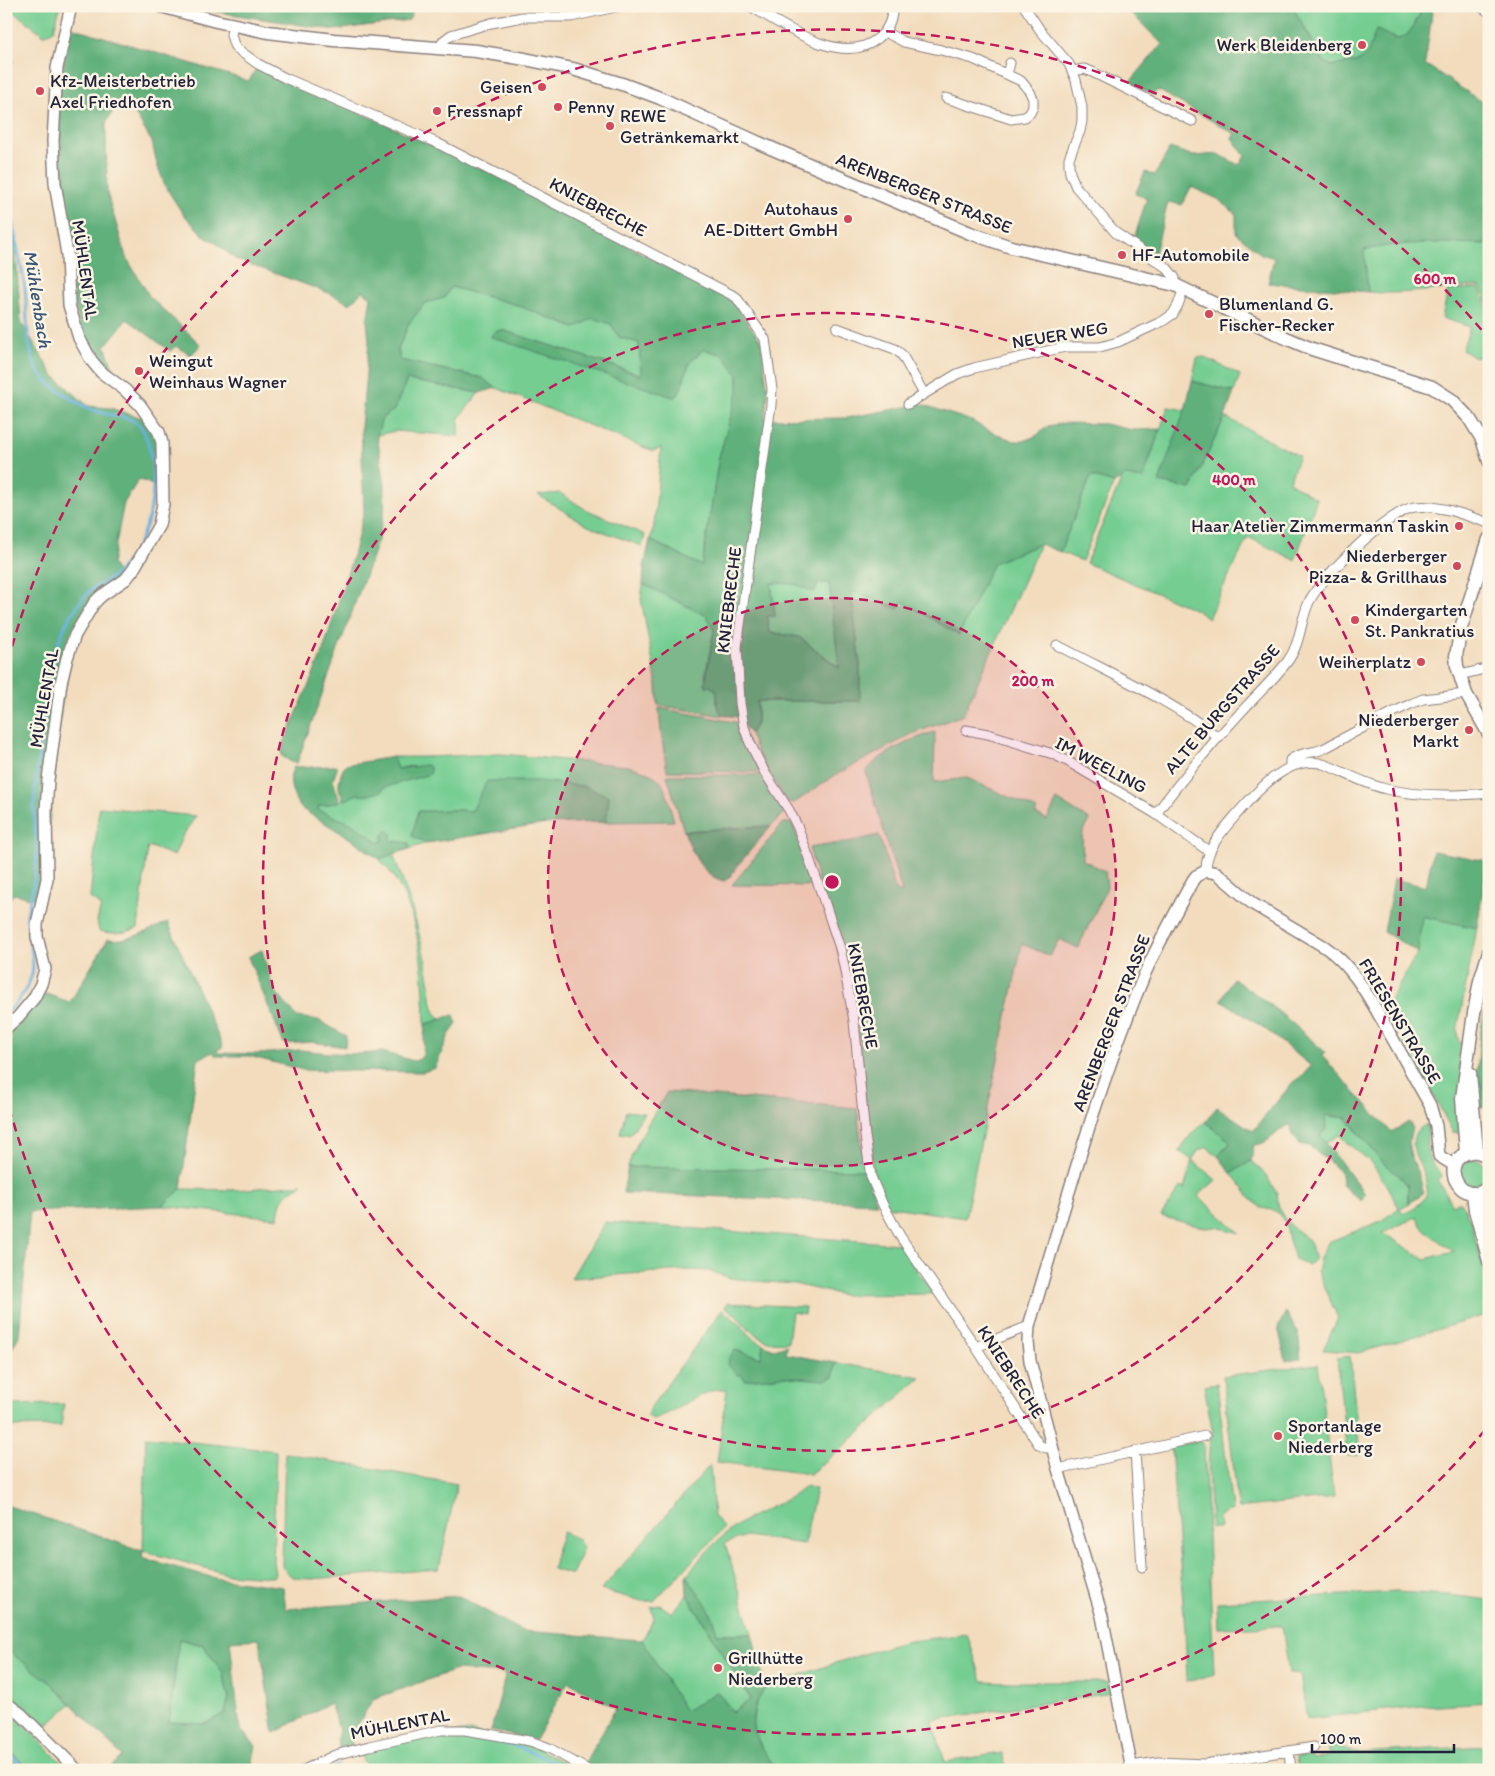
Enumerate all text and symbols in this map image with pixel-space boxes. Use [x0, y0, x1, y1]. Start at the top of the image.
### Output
place label: Werk Bleidenberg [1216, 34, 1353, 56]
marker: Werk Bleidenberg [1356, 39, 1368, 51]
place label: Kfz-Meisterbetrieb Axel Friedhofen [50, 70, 196, 113]
place label: Geisen [480, 76, 532, 98]
marker: Geisen [536, 81, 548, 93]
marker: Kfz-Meisterbetrieb Axel Friedhofen [34, 85, 46, 97]
place label: Penny [568, 96, 615, 118]
place label: Fressnapf [447, 100, 523, 122]
marker: Penny [552, 101, 564, 113]
marker: Fressnapf [431, 105, 443, 117]
place label: REWE Getränkemarkt [620, 105, 739, 148]
marker: REWE Getränkemarkt [604, 120, 616, 132]
street label: ARENBERGER STRASSE [833, 148, 1015, 238]
street label: KNIEBRECHE [546, 172, 650, 242]
place label: Autohaus AE-Dittert GmbH [704, 198, 838, 241]
marker: Autohaus AE-Dittert GmbH [842, 213, 854, 225]
street label: MÜHLENTAL [67, 219, 103, 321]
place label: HF-Automobile [1132, 244, 1250, 266]
water label: Mühlenbach [19, 248, 57, 350]
marker: HF-Automobile [1116, 249, 1128, 261]
text: 600 m [1414, 270, 1457, 288]
place label: Blumenland G. Fischer-Recker [1219, 293, 1335, 336]
marker: Blumenland G. Fischer-Recker [1203, 308, 1215, 320]
street label: NEUER WEG [1010, 317, 1110, 353]
place label: Weingut Weinhaus Wagner [149, 350, 288, 393]
marker: Weingut Weinhaus Wagner [133, 365, 145, 377]
text: 400 m [1212, 471, 1256, 489]
place label: Haar Atelier Zimmermann Taskin [1191, 515, 1449, 537]
marker: Haar Atelier Zimmermann Taskin [1453, 520, 1465, 532]
street label: KNIEBRECHE [712, 545, 746, 654]
place label: Niederberger Pizza- & Grillhaus [1309, 545, 1448, 588]
marker: Niederberger Pizza- & Grillhaus [1451, 560, 1463, 572]
place label: Kindergarten St. Pankratius [1365, 599, 1474, 642]
marker: Kindergarten St. Pankratius [1349, 614, 1361, 626]
street label: ALTE BURGSTRASSE [1160, 639, 1284, 779]
street label: MÜHLENTAL [24, 647, 64, 749]
place label: Weiherplatz [1319, 651, 1412, 673]
marker: Weiherplatz [1415, 656, 1427, 668]
text: 200 m [1012, 672, 1055, 690]
place label: Niederberger Markt [1358, 709, 1460, 752]
marker: Niederberger Markt [1463, 724, 1475, 736]
street label: IM WEELING [1051, 732, 1151, 798]
centre of rings [823, 873, 841, 891]
street label: ARENBERGER STRASSE [1067, 931, 1155, 1115]
street label: KNIEBRECHE [843, 941, 883, 1051]
street label: FRIESENSTRASSE [1354, 954, 1446, 1088]
street label: KNIEBRECHE [973, 1321, 1049, 1423]
place label: Sportanlage Niederberg [1288, 1415, 1382, 1458]
marker: Sportanlage Niederberg [1272, 1430, 1284, 1442]
place label: Grillhütte Niederberg [728, 1647, 814, 1690]
marker: Grillhütte Niederberg [712, 1662, 724, 1674]
street label: MÜHLENTAL [349, 1704, 451, 1744]
scale bar [1312, 1721, 1455, 1753]
text: 100 m [1320, 1730, 1362, 1748]

